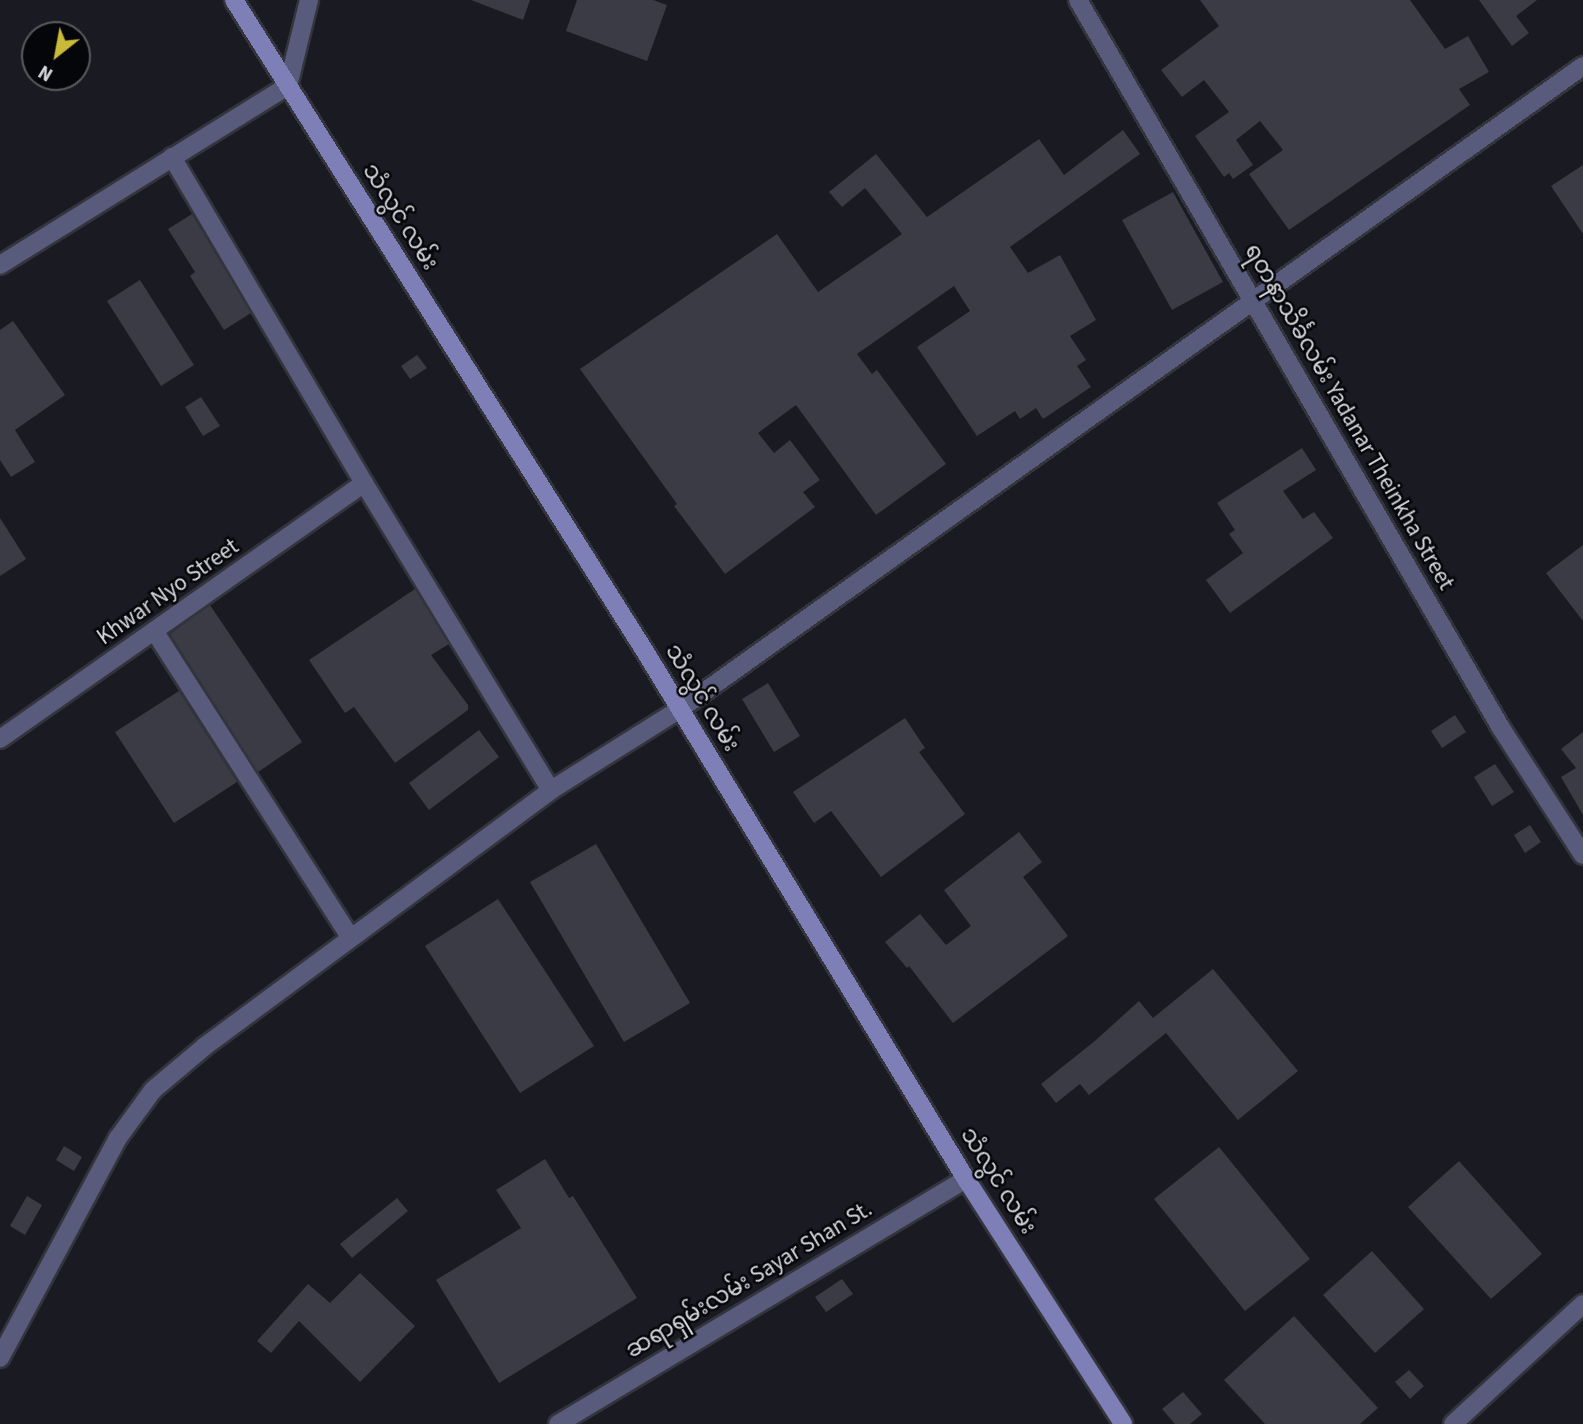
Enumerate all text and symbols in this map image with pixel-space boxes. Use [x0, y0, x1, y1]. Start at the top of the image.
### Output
north arrow [21, 21, 91, 91]
text: N [34, 58, 58, 88]
street label: သံလွင် လမ်း [356, 158, 444, 276]
street label: ရတနာသိင်္ခလမ်း Yadanar Theinkha Street [1238, 239, 1460, 595]
street label: Khwar Nyo Street [92, 533, 244, 651]
street label: သံလွင် လမ်း [659, 639, 745, 757]
street label: သံလွင် လမ်း [954, 1122, 1042, 1240]
street label: ဆရာရှမ်းလမ်း Sayar Shan St. [621, 1195, 877, 1365]

